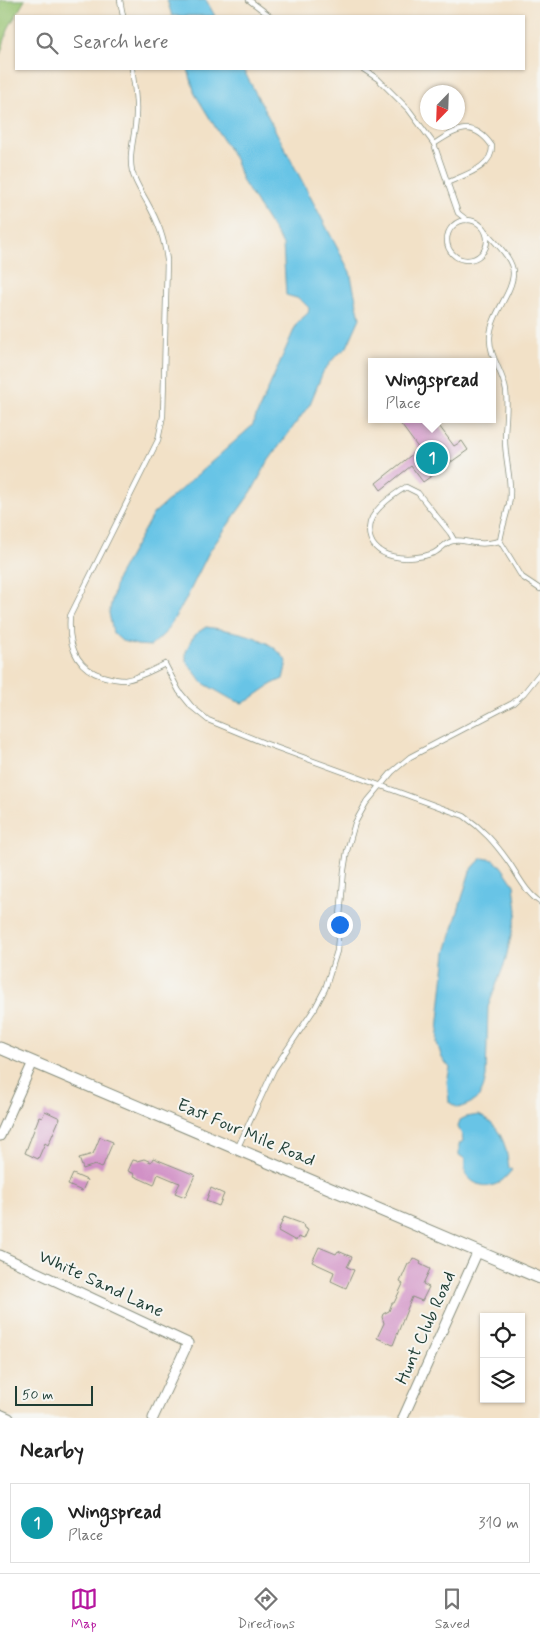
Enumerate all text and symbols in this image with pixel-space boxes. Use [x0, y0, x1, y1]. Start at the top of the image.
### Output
search box [15, 15, 525, 70]
icon: search [33, 29, 61, 57]
text: Search here [73, 30, 169, 55]
north arrow [420, 85, 465, 130]
popup [368, 358, 496, 423]
text: Wingspread [385, 368, 479, 393]
text: Place [385, 393, 421, 414]
pin: 1 [416, 439, 448, 477]
your location [327, 912, 353, 938]
street label: East Four Mile Road [173, 1093, 319, 1173]
street label: White Sand Lane [35, 1245, 167, 1323]
street label: Hunt Club Road [390, 1268, 462, 1388]
map controls [480, 1313, 525, 1403]
button: locate [480, 1313, 525, 1358]
button: layers [480, 1358, 525, 1403]
scale bar [15, 1383, 92, 1406]
text: 50 m [22, 1386, 53, 1404]
text: Nearby [20, 1437, 84, 1465]
text: Wingspread [68, 1500, 161, 1525]
text: 1 [33, 1513, 41, 1534]
text: 310 m [478, 1513, 519, 1534]
text: Place [68, 1525, 103, 1546]
tab: Map [70, 1585, 98, 1633]
tab: Directions [238, 1585, 295, 1633]
tab: Saved [435, 1585, 470, 1633]

